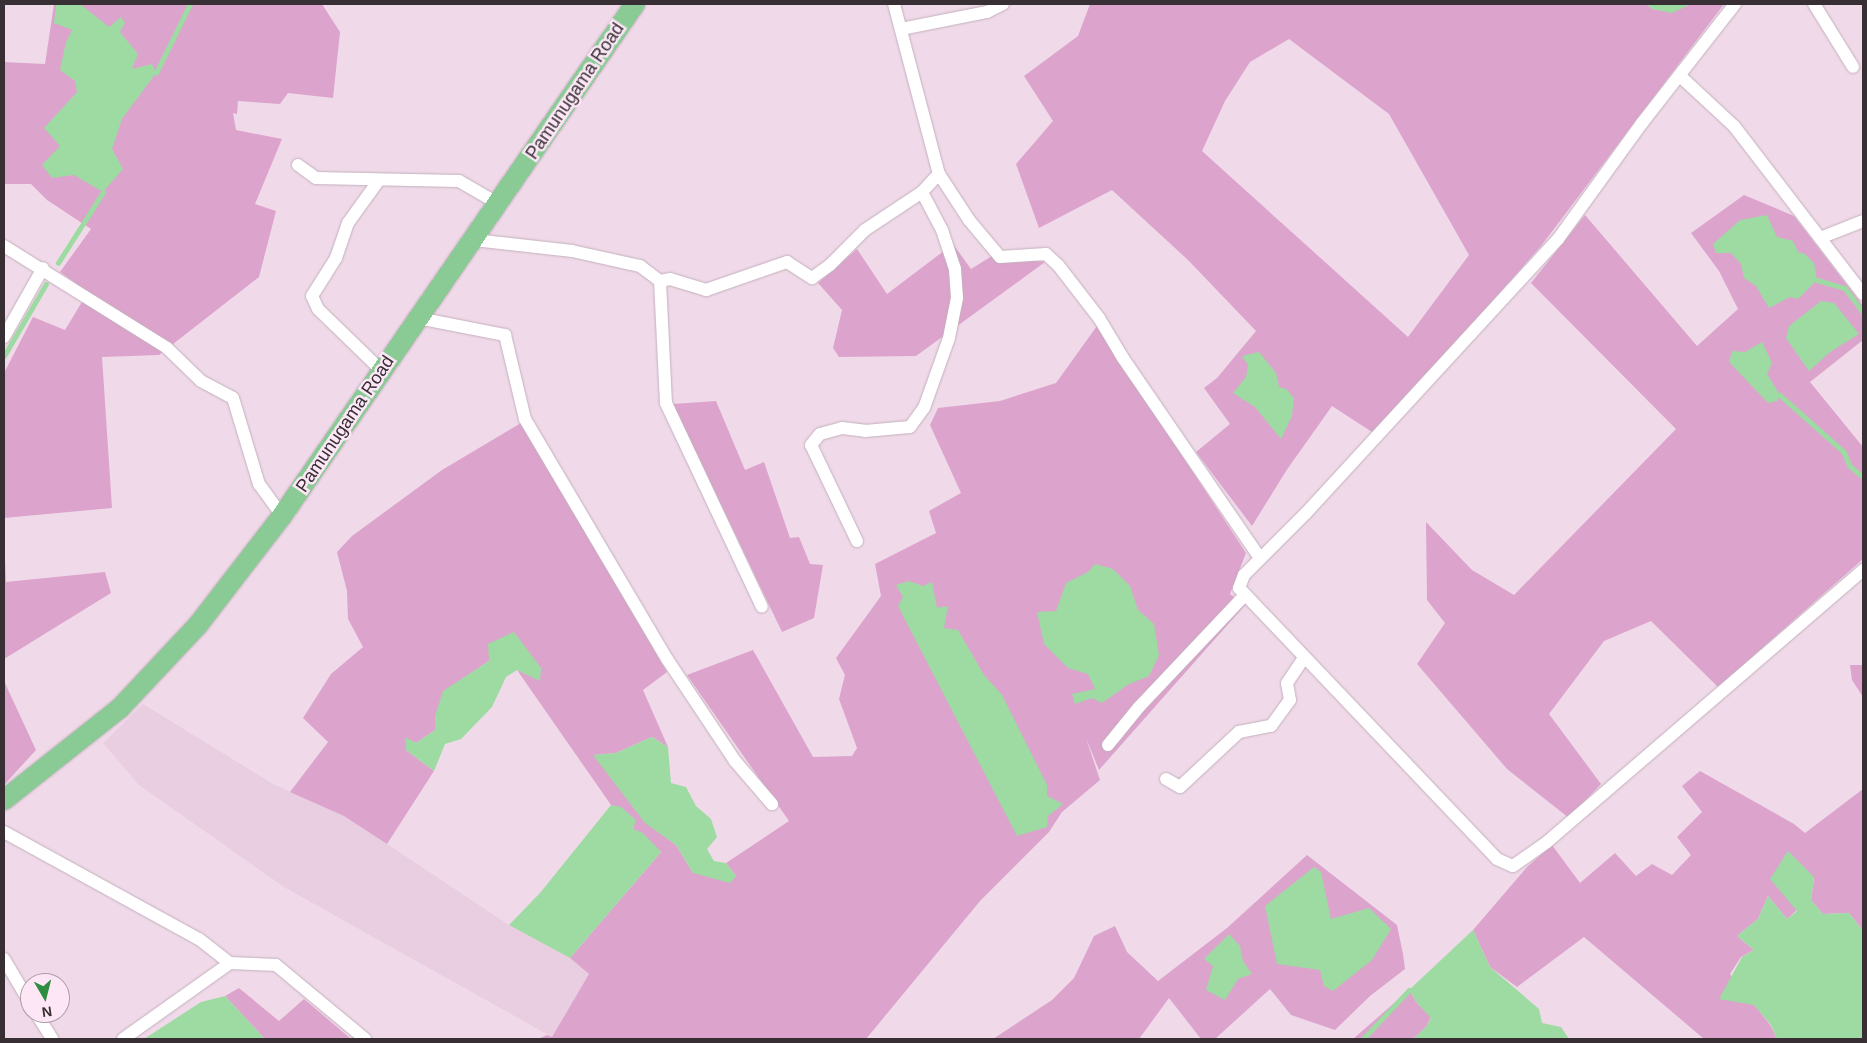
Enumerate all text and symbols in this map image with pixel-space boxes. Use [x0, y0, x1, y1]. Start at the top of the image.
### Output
street label: Pamunugama Road [521, 19, 629, 163]
street label: Pamunugama Road [291, 352, 399, 496]
north arrow [20, 973, 70, 1023]
text: N [41, 1003, 53, 1020]

